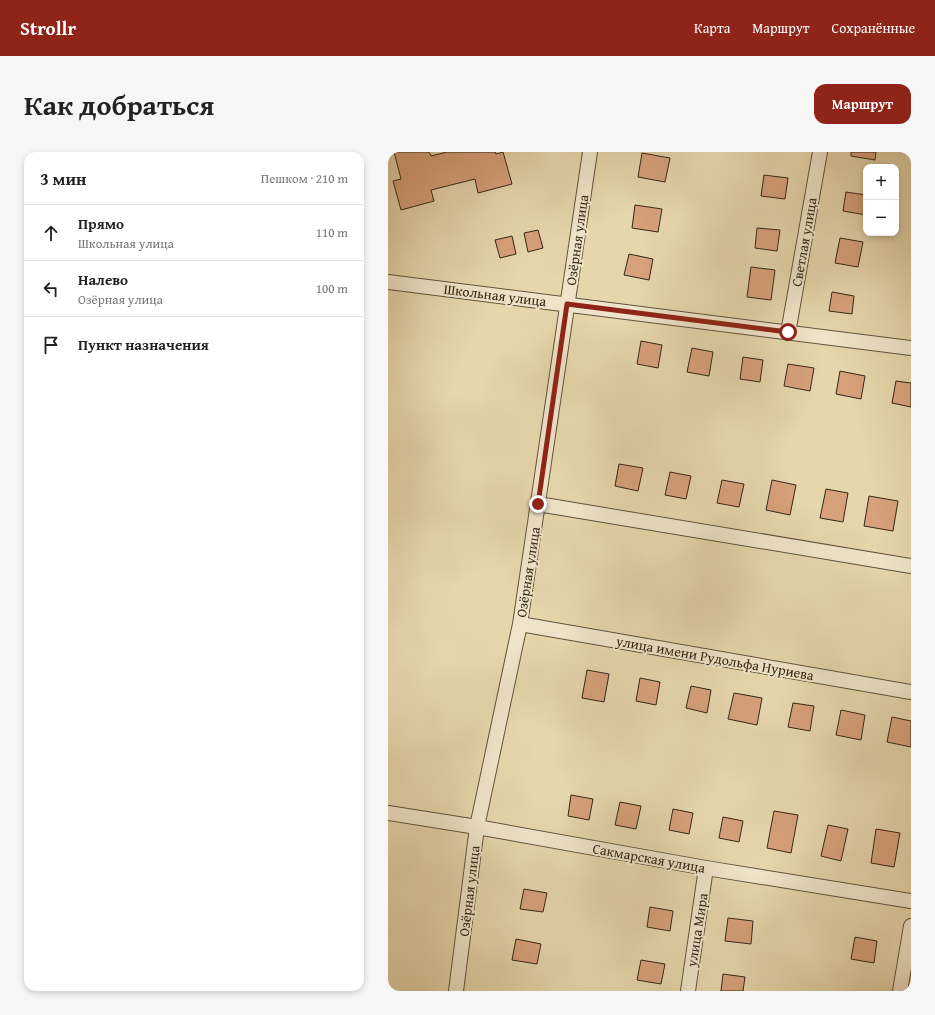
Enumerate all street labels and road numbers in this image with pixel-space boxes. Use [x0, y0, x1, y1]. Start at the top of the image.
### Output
street label: Озёрная улица [561, 193, 593, 287]
street label: Светлая улица [786, 196, 822, 288]
street label: Школьная улица [443, 279, 548, 311]
street label: Озёрная улица [511, 525, 545, 619]
street label: улица имени Рудольфа Нуриева [614, 631, 816, 685]
street label: Сакмарская улица [591, 838, 707, 878]
street label: Озёрная улица [454, 844, 485, 938]
street label: улица Мира [681, 891, 713, 969]

